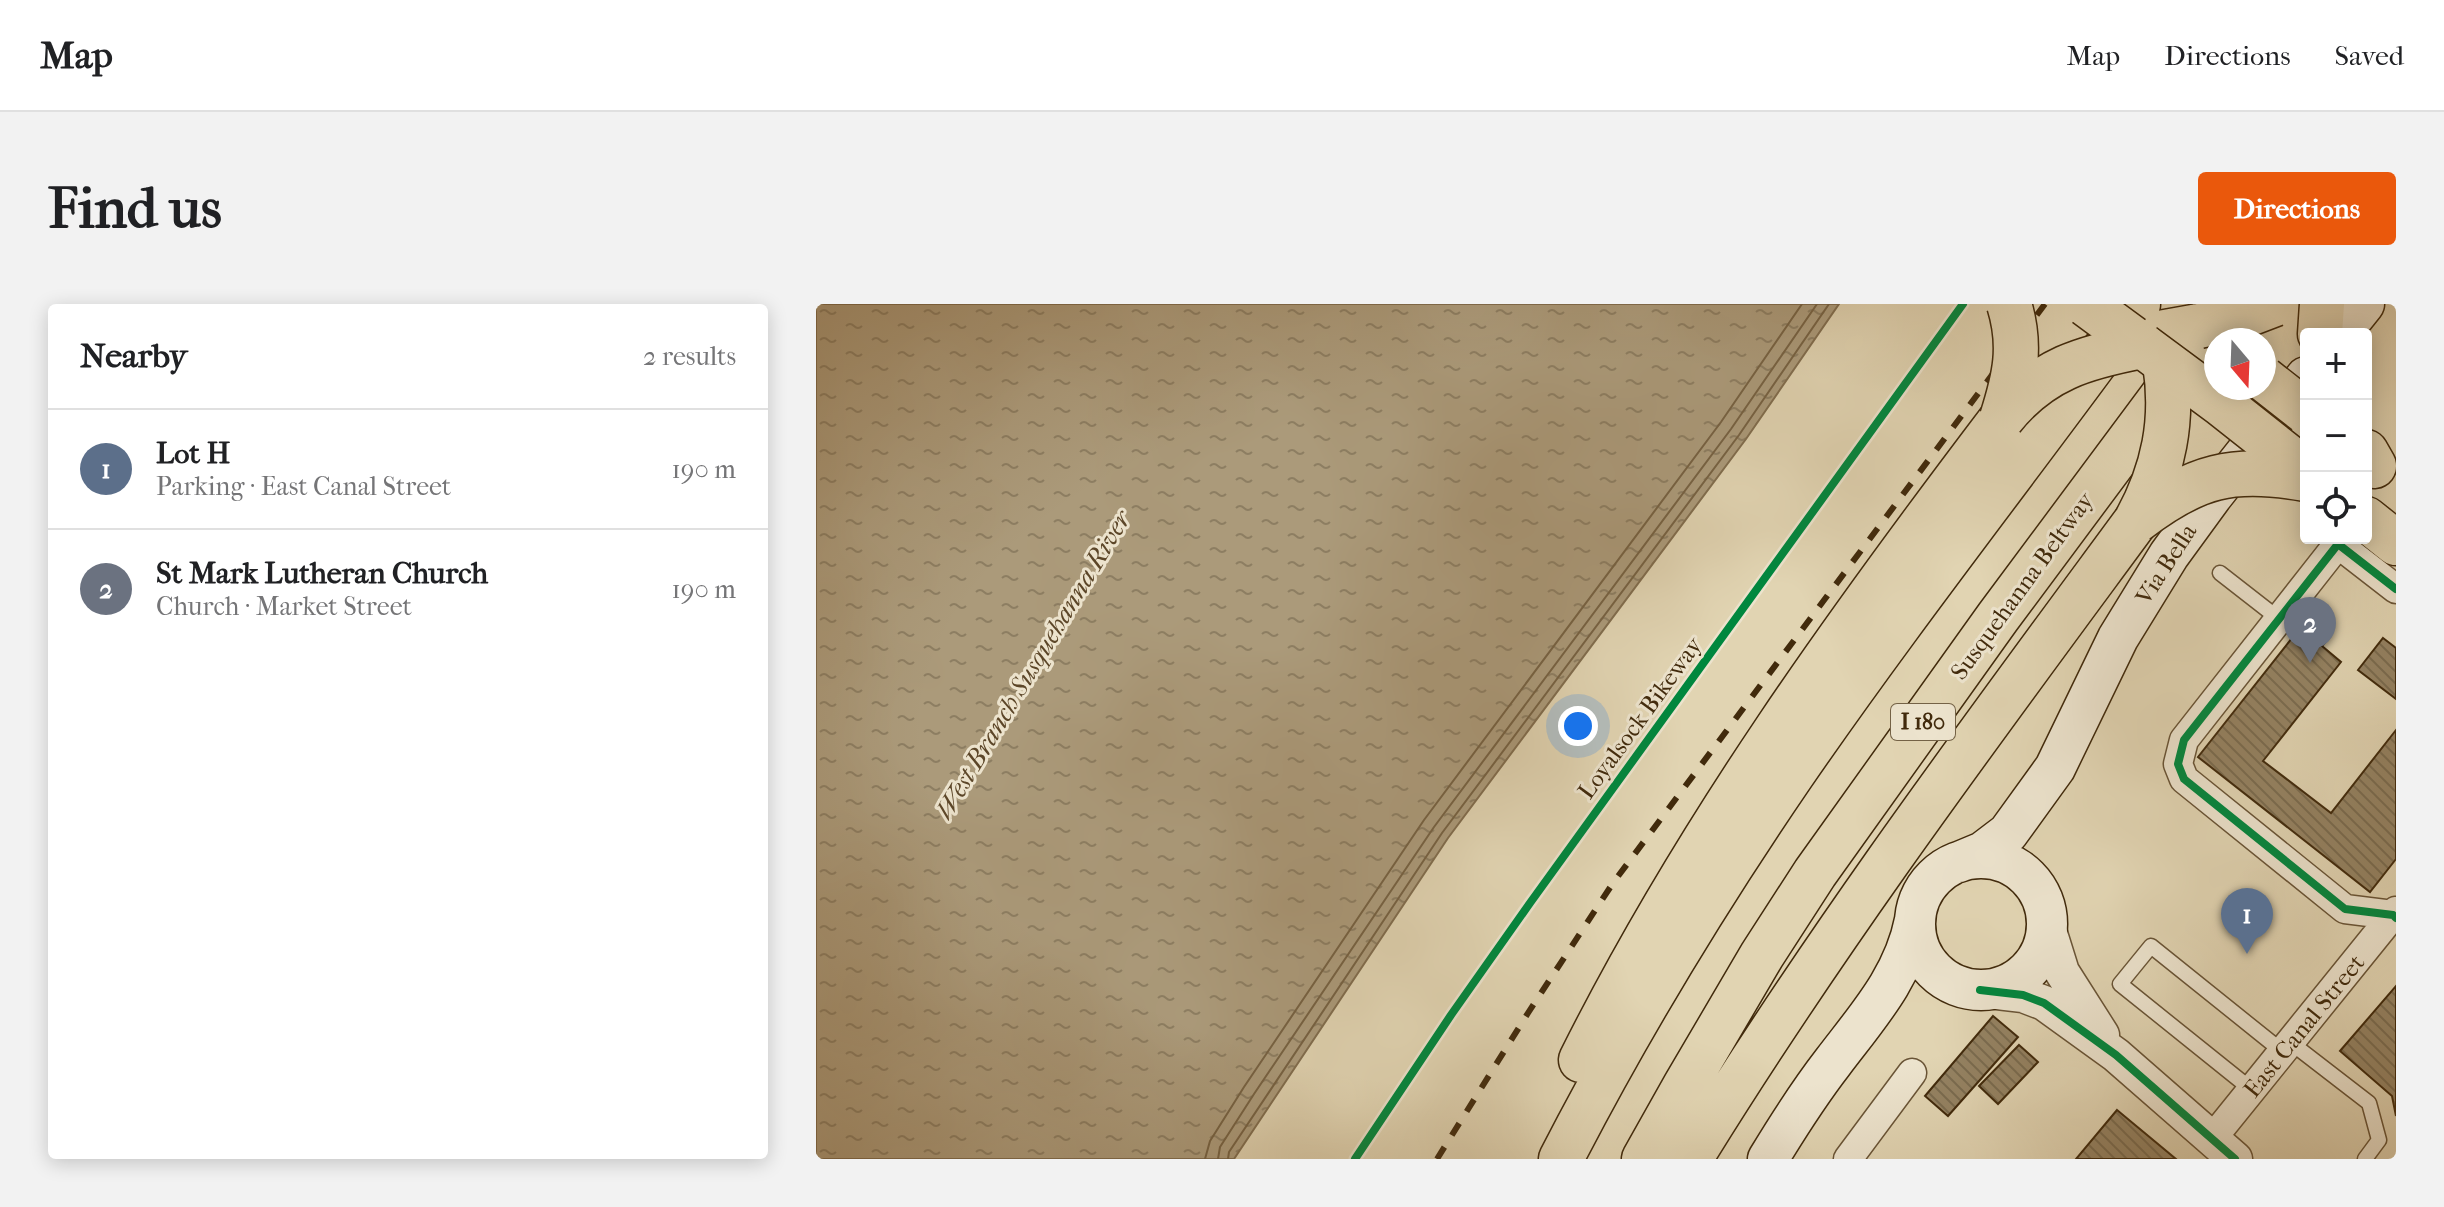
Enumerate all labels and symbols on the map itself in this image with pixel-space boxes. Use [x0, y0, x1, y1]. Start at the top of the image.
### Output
north arrow [2204, 328, 2276, 400]
street label: Susquehanna Beltway [1945, 486, 2100, 685]
water label: West Branch Susquehanna River [929, 503, 1139, 825]
street label: Via Bella [2129, 518, 2203, 610]
pin: 2 [2284, 597, 2336, 663]
street label: Loyalsock Bikeway [1572, 631, 1709, 804]
road number: I 180 [1891, 704, 1955, 740]
your location [1558, 706, 1598, 746]
pin: 1 [2221, 888, 2273, 954]
street label: East Canal Street [2238, 949, 2370, 1103]

